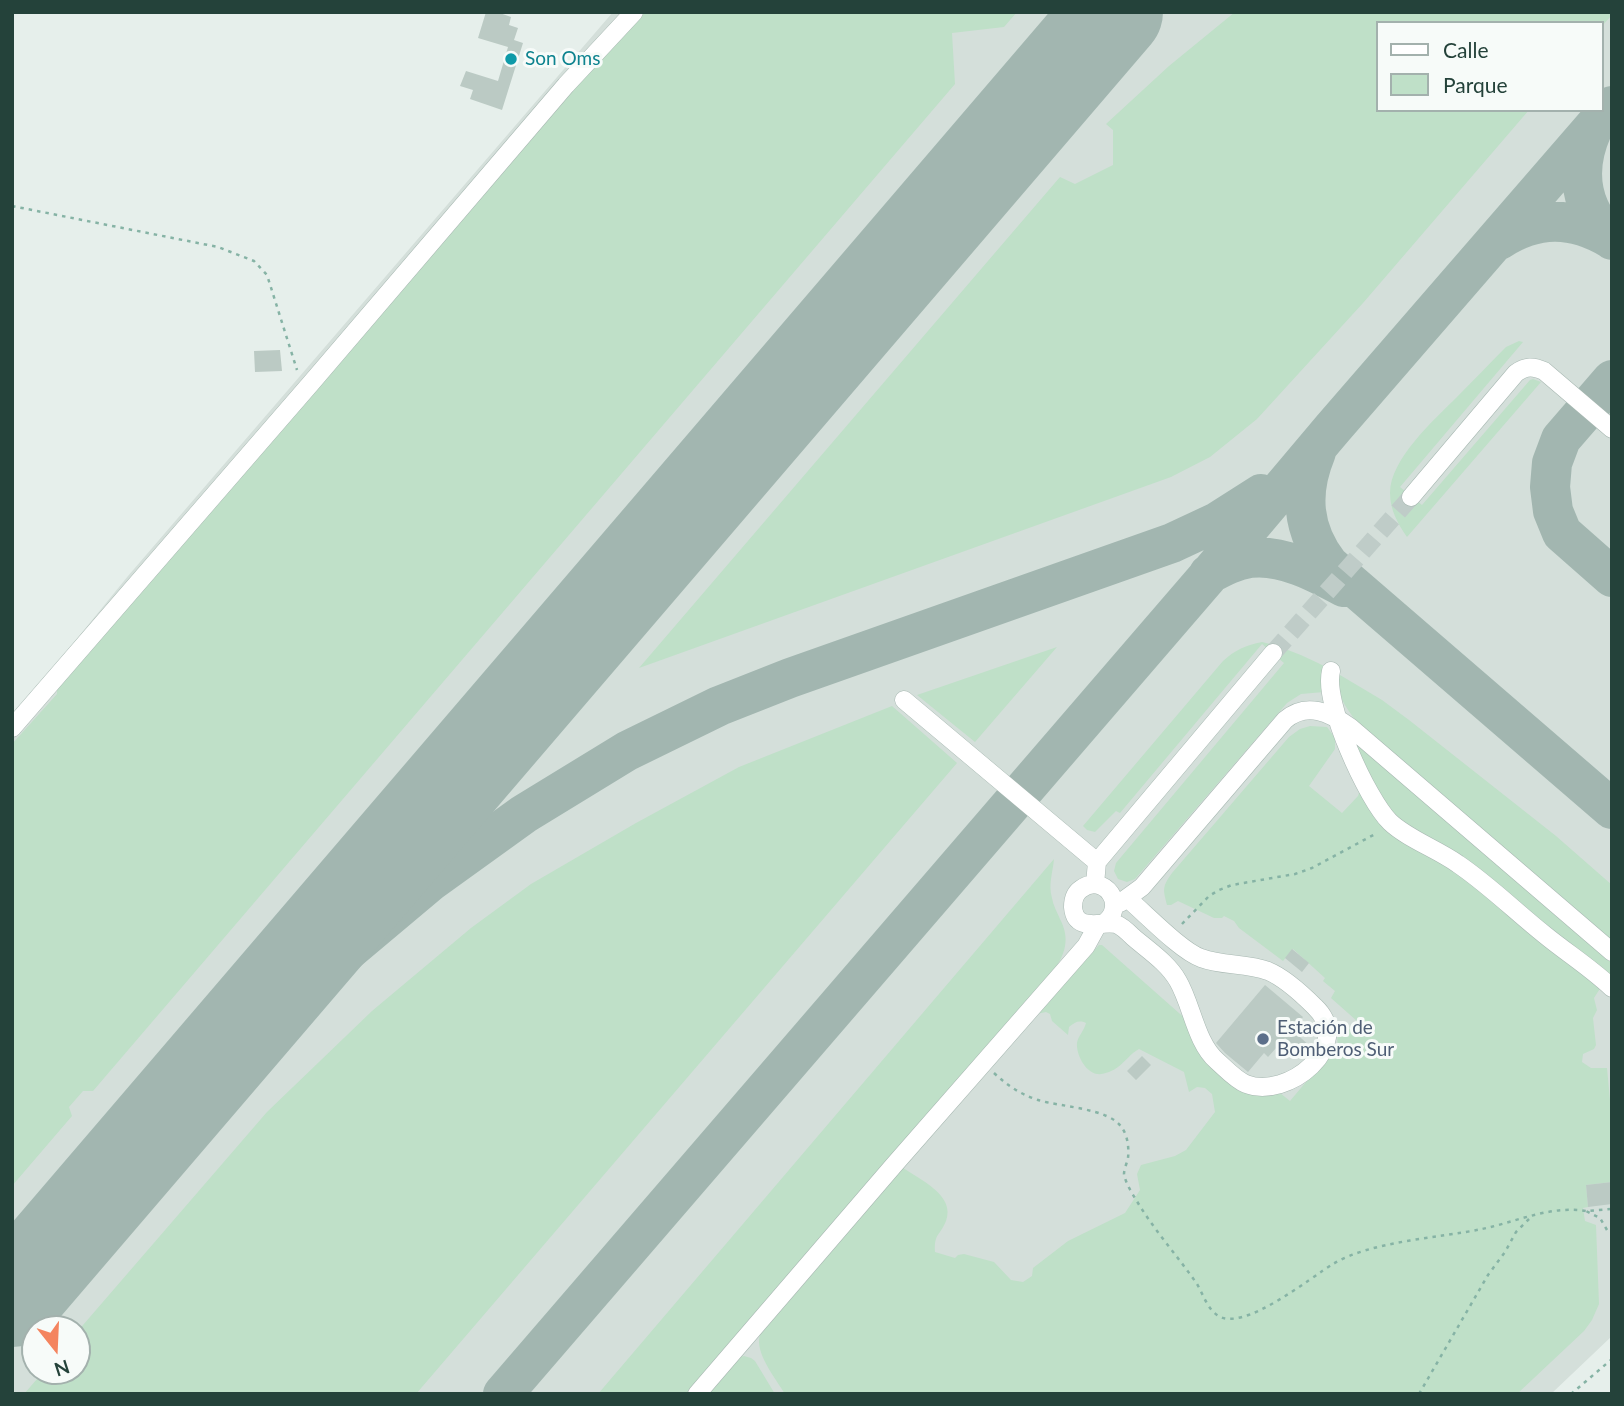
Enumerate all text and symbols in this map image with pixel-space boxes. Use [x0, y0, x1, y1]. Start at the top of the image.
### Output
legend [1376, 21, 1603, 112]
text: Calle [1443, 37, 1488, 62]
place label: Son Oms [525, 48, 600, 70]
marker: Son Oms [503, 51, 519, 67]
text: Parque [1443, 72, 1508, 97]
place label: Estación de Bomberos Sur [1277, 1017, 1394, 1061]
marker: Estación de Bomberos Sur [1255, 1031, 1271, 1047]
north arrow [21, 1315, 91, 1385]
text: N [52, 1355, 73, 1382]

